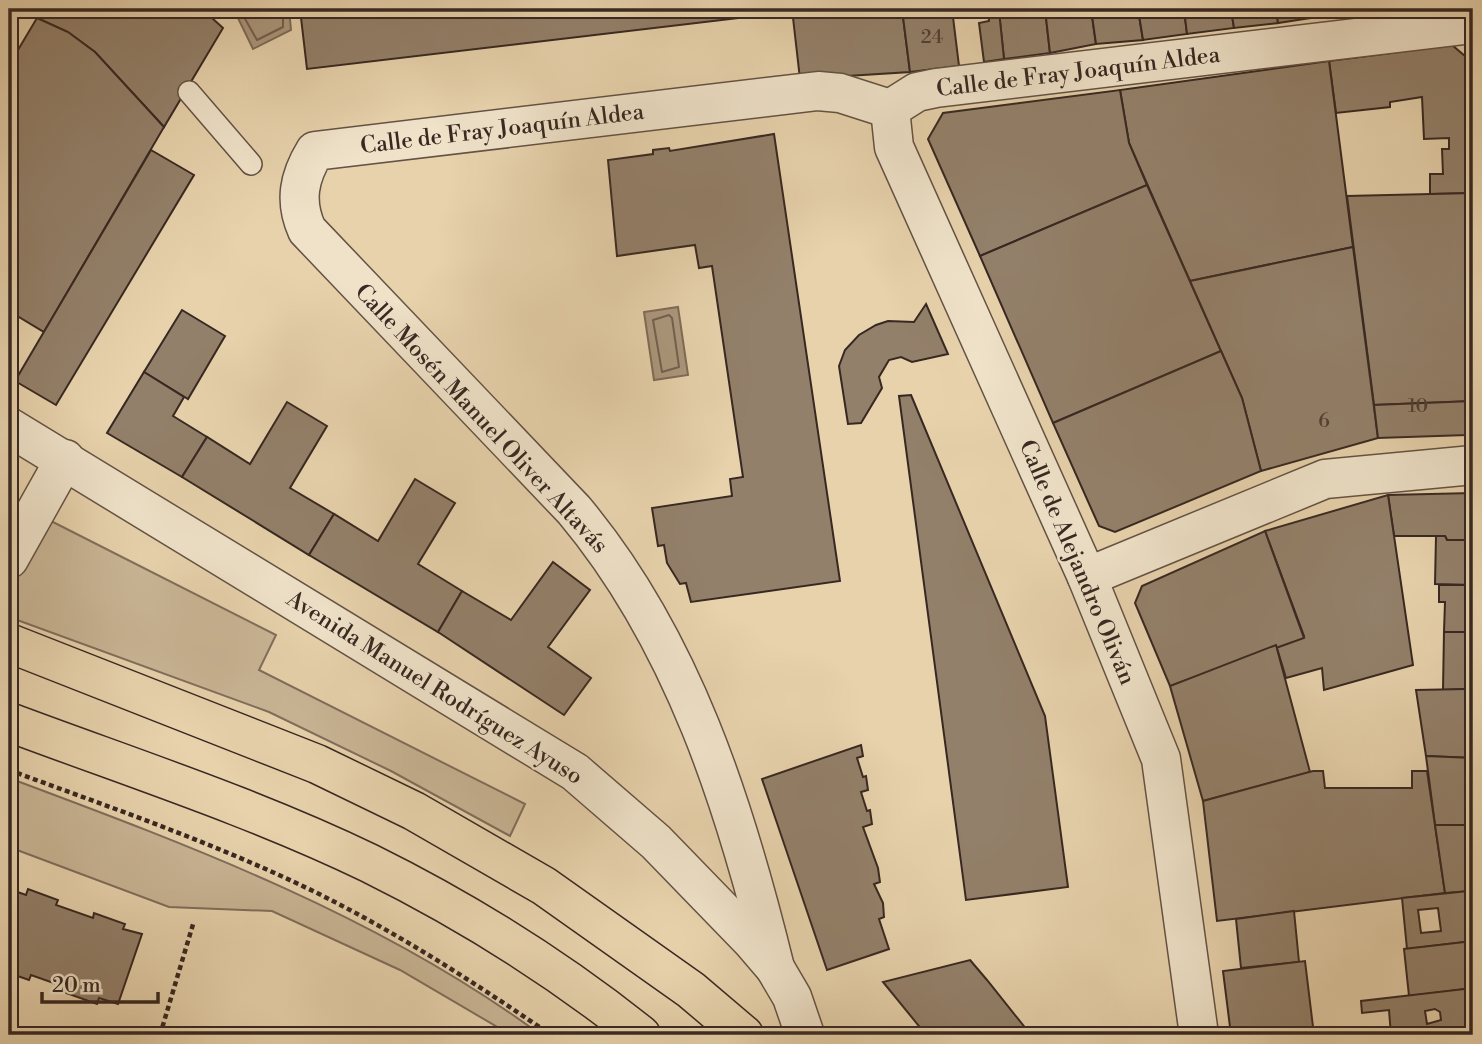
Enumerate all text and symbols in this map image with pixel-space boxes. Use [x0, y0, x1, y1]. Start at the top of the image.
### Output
house number: 24 [921, 25, 943, 49]
street label: Calle de Fray Joaquín Aldea [935, 41, 1222, 103]
street label: Calle de Fray Joaquín Aldea [359, 98, 646, 160]
street label: Calle Mosén Manuel Oliver Altavás [349, 278, 614, 559]
house number: 10 [1408, 394, 1428, 418]
house number: 6 [1318, 409, 1330, 433]
street label: Calle de Alejandro Oliván [1013, 436, 1142, 689]
street label: Avenida Manuel Rodríguez Ayuso [280, 584, 588, 791]
scale bar [42, 960, 158, 1004]
text: 20 m [52, 973, 101, 999]

